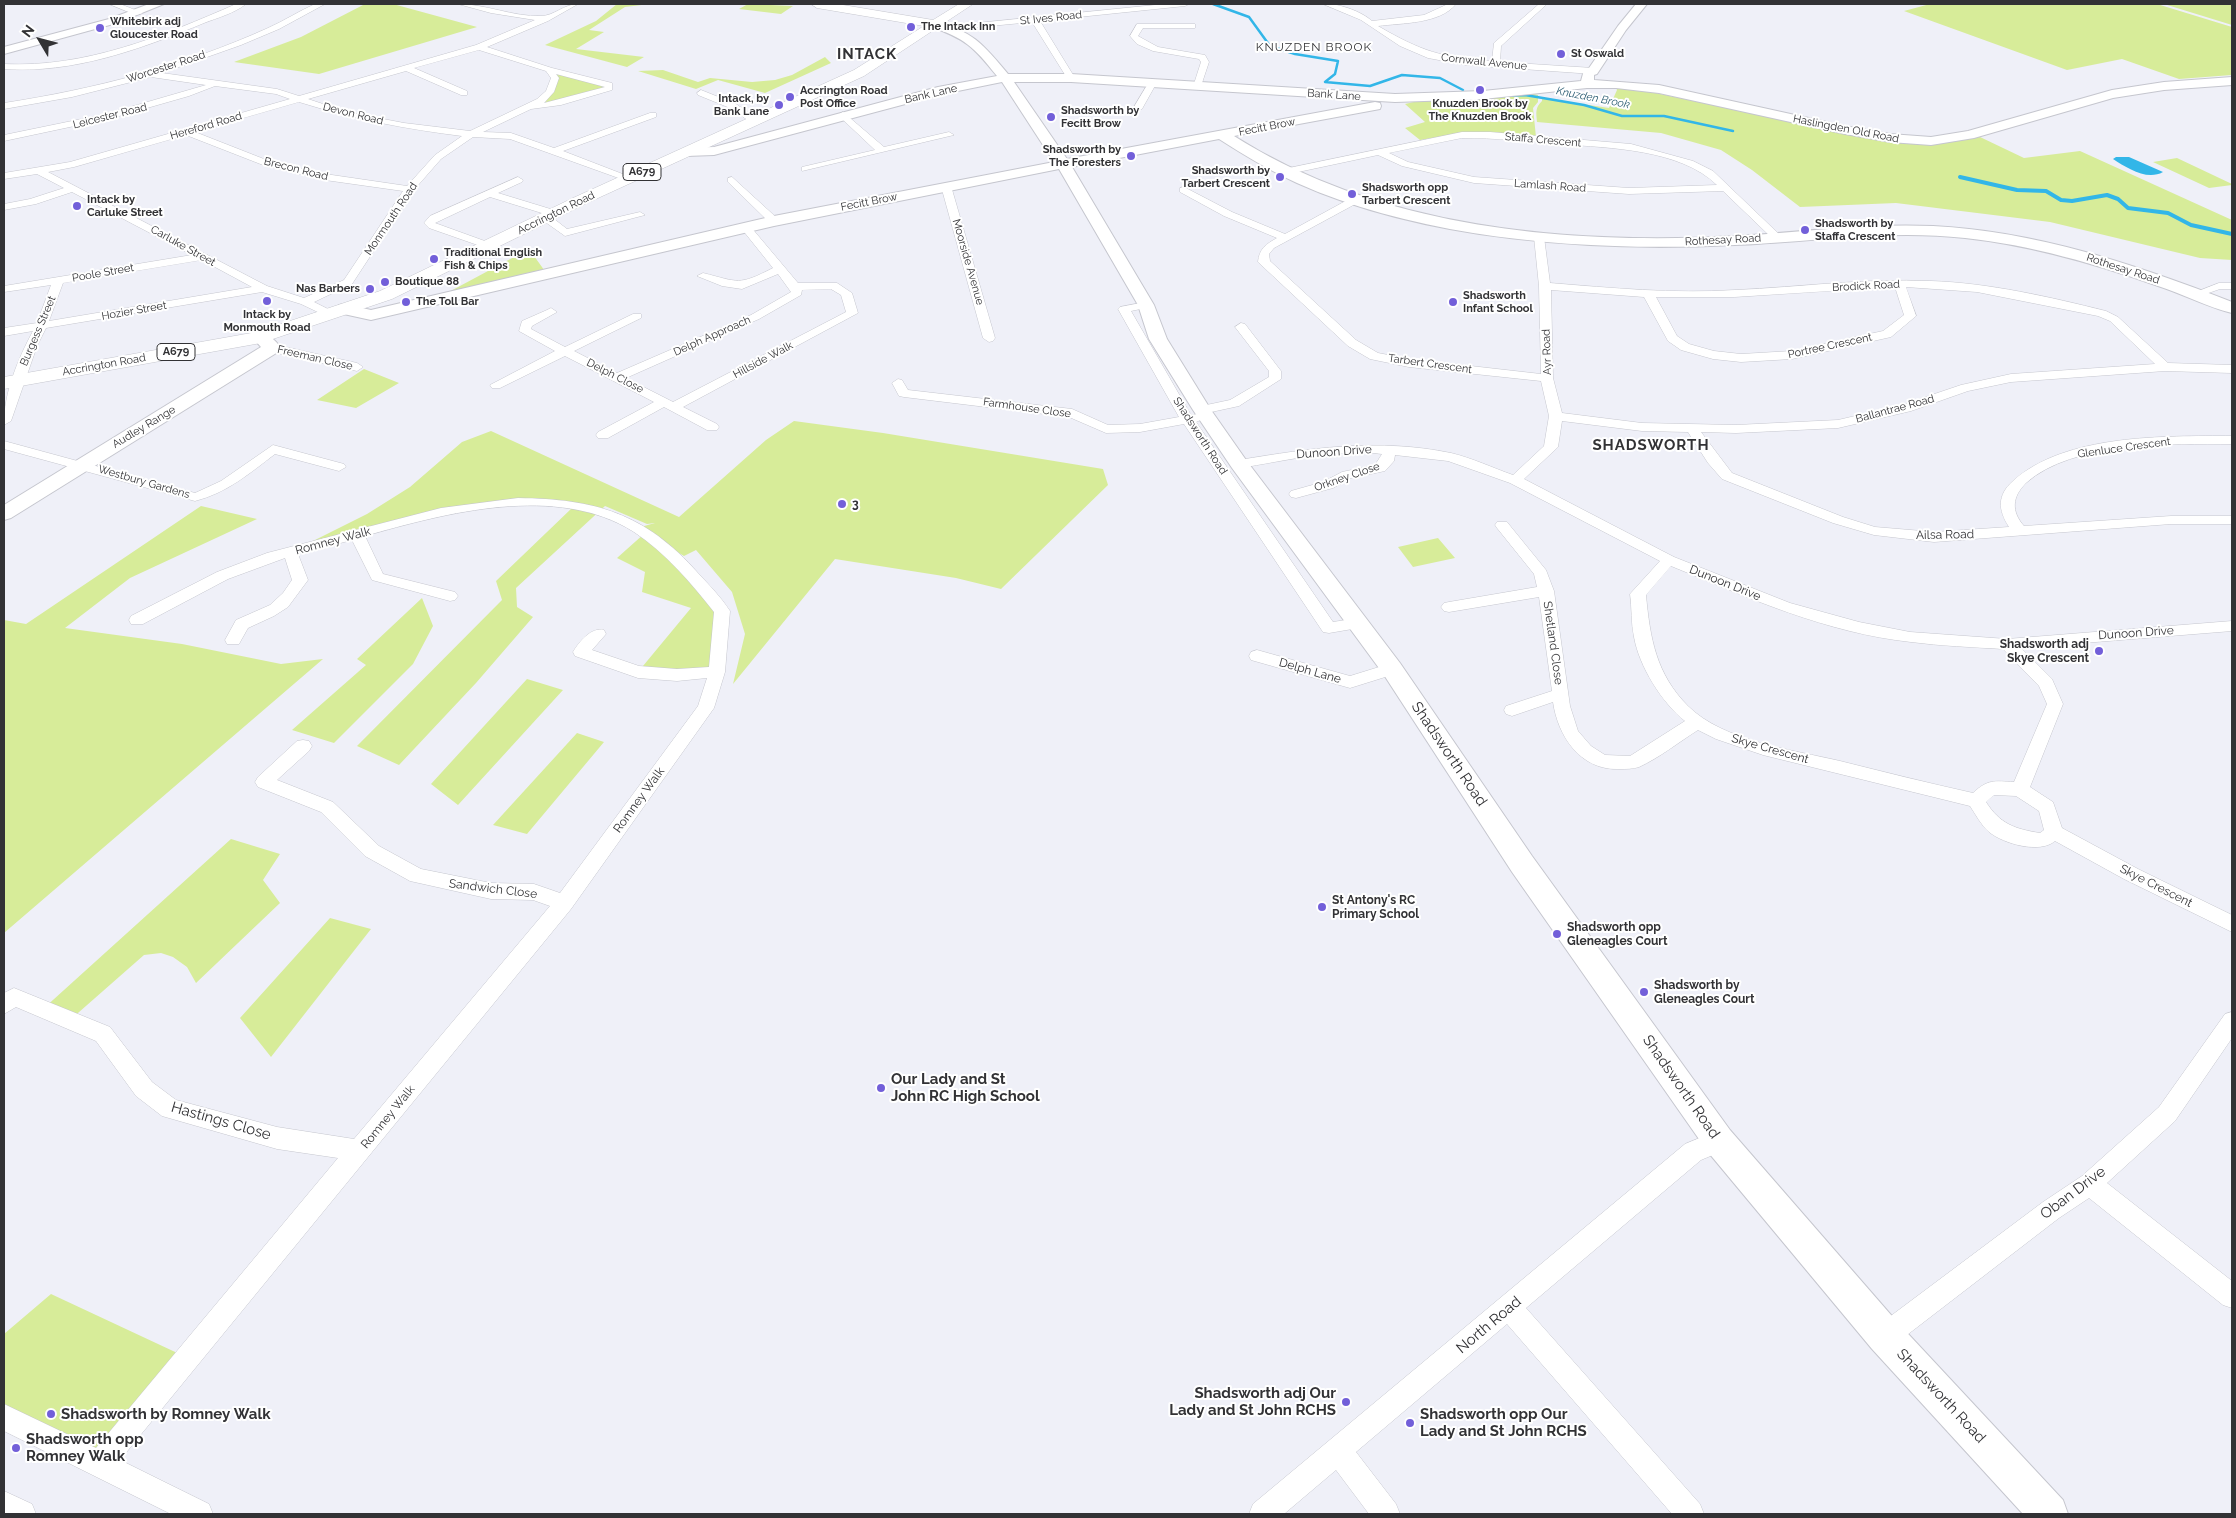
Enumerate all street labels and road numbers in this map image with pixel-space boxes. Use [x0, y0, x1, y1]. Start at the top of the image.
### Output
street label: St Ives Road [1019, 8, 1083, 28]
street label: Worcester Road [125, 48, 207, 86]
street label: Cornwall Avenue [1440, 51, 1528, 73]
street label: Bank Lane [903, 82, 959, 106]
street label: Bank Lane [1307, 87, 1361, 103]
street label: Leicester Road [72, 100, 148, 132]
street label: Devon Road [321, 100, 385, 128]
street label: Hereford Road [168, 109, 244, 143]
street label: Haslingden Old Road [1792, 112, 1900, 146]
street label: Fecitt Brow [1238, 115, 1296, 139]
street label: Staffa Crescent [1504, 130, 1582, 150]
street label: Brecon Road [263, 155, 329, 183]
road number: A679 [623, 163, 661, 180]
street label: Lamlash Road [1513, 177, 1587, 195]
street label: Monmouth Road [362, 180, 420, 258]
street label: Accrington Road [515, 189, 597, 237]
street label: Fecitt Brow [840, 190, 898, 214]
street label: Moorside Avenue [949, 217, 987, 307]
street label: Carluke Street [148, 223, 218, 269]
street label: Rothesay Road [1685, 231, 1761, 249]
street label: Rothesay Road [2085, 251, 2161, 287]
street label: Poole Street [71, 261, 135, 285]
street label: Brodick Road [1832, 278, 1900, 294]
street label: Burgess Street [17, 294, 59, 368]
street label: Hozier Street [100, 299, 168, 323]
street label: Delph Approach [671, 313, 753, 359]
street label: Ayr Road [1540, 329, 1554, 375]
street label: Portree Crescent [1787, 331, 1873, 361]
street label: Hillside Walk [731, 339, 795, 381]
street label: Freeman Close [276, 343, 354, 373]
road number: A679 [157, 344, 195, 361]
street label: Accrington Road [61, 351, 147, 379]
street label: Tarbert Crescent [1387, 352, 1473, 376]
street label: Delph Close [584, 356, 646, 396]
street label: Ballantrae Road [1854, 392, 1936, 426]
street label: Farmhouse Close [982, 395, 1072, 421]
street label: Shadsworth Road [1170, 395, 1230, 477]
street label: Audley Range [110, 403, 178, 451]
street label: Glenluce Crescent [2077, 435, 2171, 461]
street label: Dunoon Drive [1296, 442, 1372, 462]
street label: Orkney Close [1313, 460, 1381, 494]
street label: Westbury Gardens [97, 463, 191, 501]
street label: Romney Walk [294, 524, 372, 558]
street label: Ailsa Road [1916, 527, 1974, 543]
street label: Dunoon Drive [1687, 562, 1763, 604]
street label: Shetland Close [1540, 600, 1566, 686]
street label: Dunoon Drive [2098, 623, 2174, 643]
street label: Delph Lane [1277, 655, 1343, 687]
street label: Shadsworth Road [1407, 698, 1491, 810]
street label: Skye Crescent [1730, 731, 1810, 767]
street label: Romney Walk [610, 764, 668, 836]
street label: Skye Crescent [2117, 862, 2195, 910]
street label: Sandwich Close [448, 876, 538, 902]
street label: Shadsworth Road [1639, 1032, 1723, 1142]
street label: Romney Walk [358, 1082, 418, 1152]
street label: Hastings Close [169, 1098, 273, 1144]
street label: Oban Drive [2037, 1163, 2109, 1223]
street label: North Road [1453, 1293, 1525, 1357]
street label: Shadsworth Road [1893, 1345, 1989, 1447]

